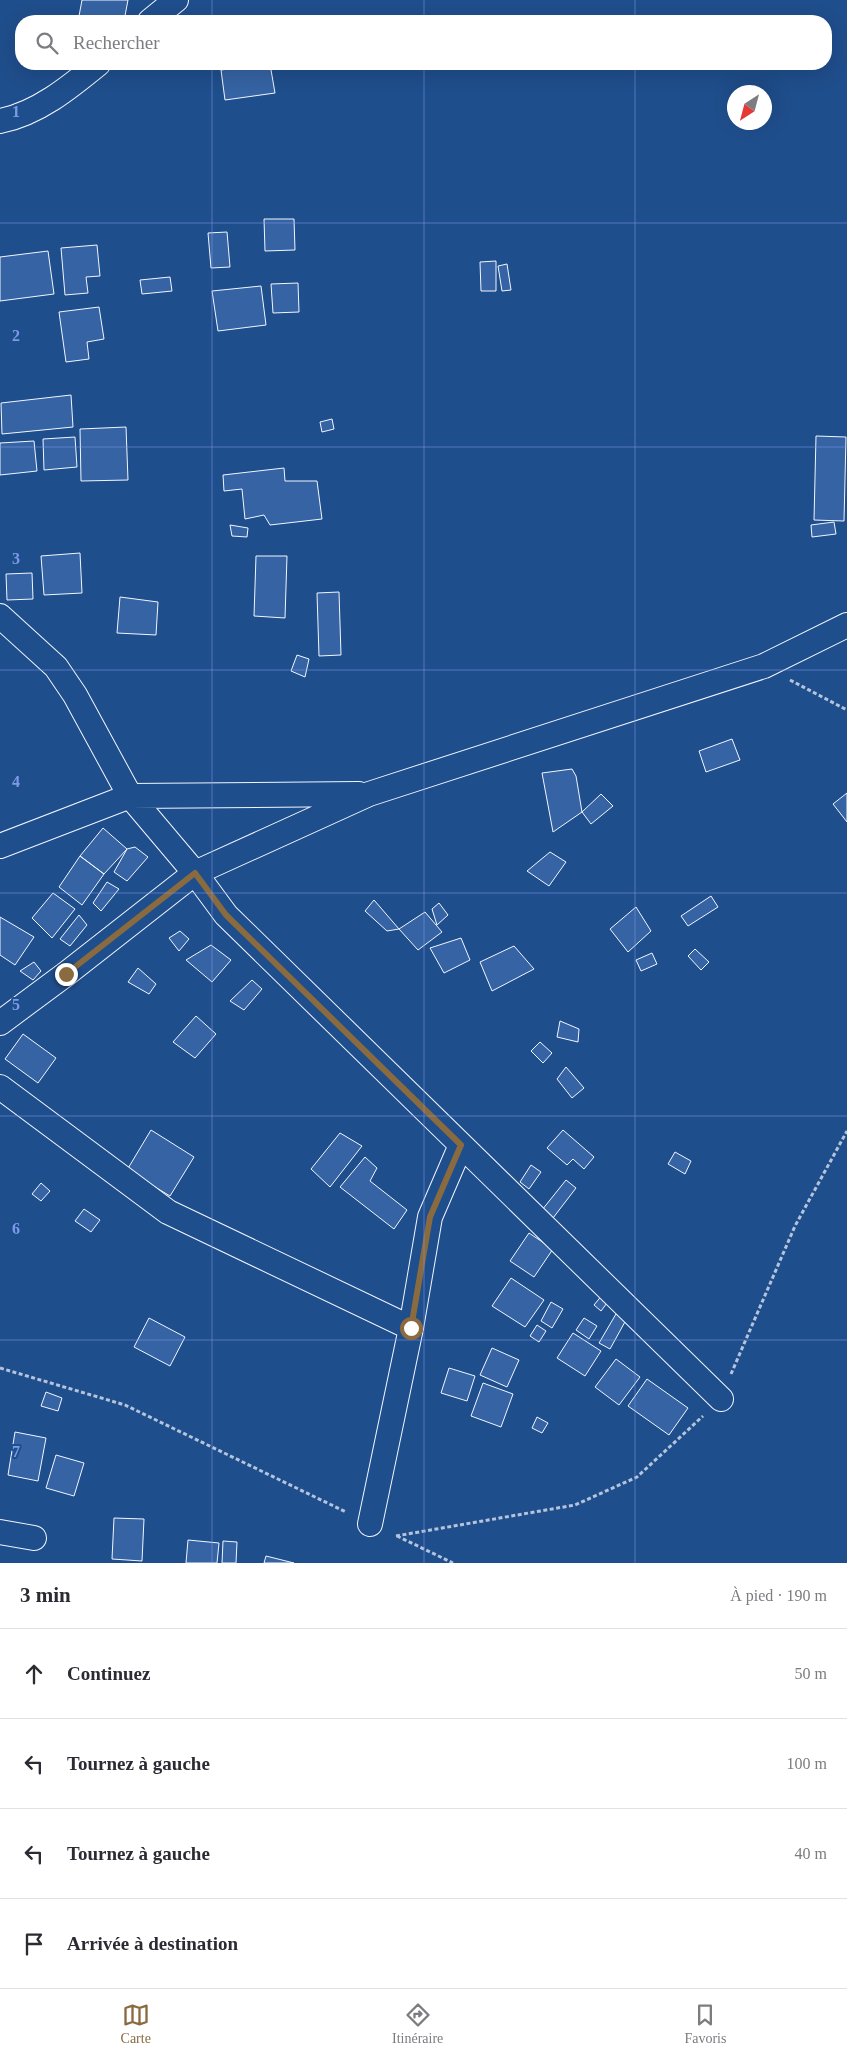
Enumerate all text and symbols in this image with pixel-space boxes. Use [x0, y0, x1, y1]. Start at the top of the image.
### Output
search box [15, 15, 832, 70]
icon: search [33, 29, 61, 57]
text: Rechercher [73, 32, 160, 53]
north arrow [727, 85, 772, 130]
text: 1 [12, 103, 20, 120]
text: 2 [12, 327, 20, 344]
text: 3 [12, 550, 20, 567]
text: 4 [12, 773, 20, 790]
route end [55, 963, 78, 986]
text: 5 [12, 996, 20, 1013]
text: 6 [12, 1220, 20, 1237]
route start [400, 1317, 423, 1340]
text: 7 [12, 1443, 20, 1460]
text: 3 min [20, 1583, 71, 1607]
text: À pied · 190 m [730, 1587, 827, 1604]
icon: ahead [20, 1660, 48, 1688]
text: Continuez [67, 1663, 150, 1684]
text: 50 m [795, 1665, 827, 1682]
icon: left [20, 1750, 48, 1778]
text: Tournez à gauche [67, 1753, 210, 1774]
text: 100 m [787, 1755, 827, 1772]
icon: left [20, 1840, 48, 1868]
text: Tournez à gauche [67, 1843, 210, 1864]
text: 40 m [795, 1845, 827, 1862]
icon: arrive [20, 1930, 48, 1958]
text: Arrivée à destination [67, 1933, 238, 1954]
tab: Carte [121, 2001, 151, 2047]
tab: Itinéraire [392, 2001, 443, 2047]
tab: Favoris [684, 2001, 726, 2047]

